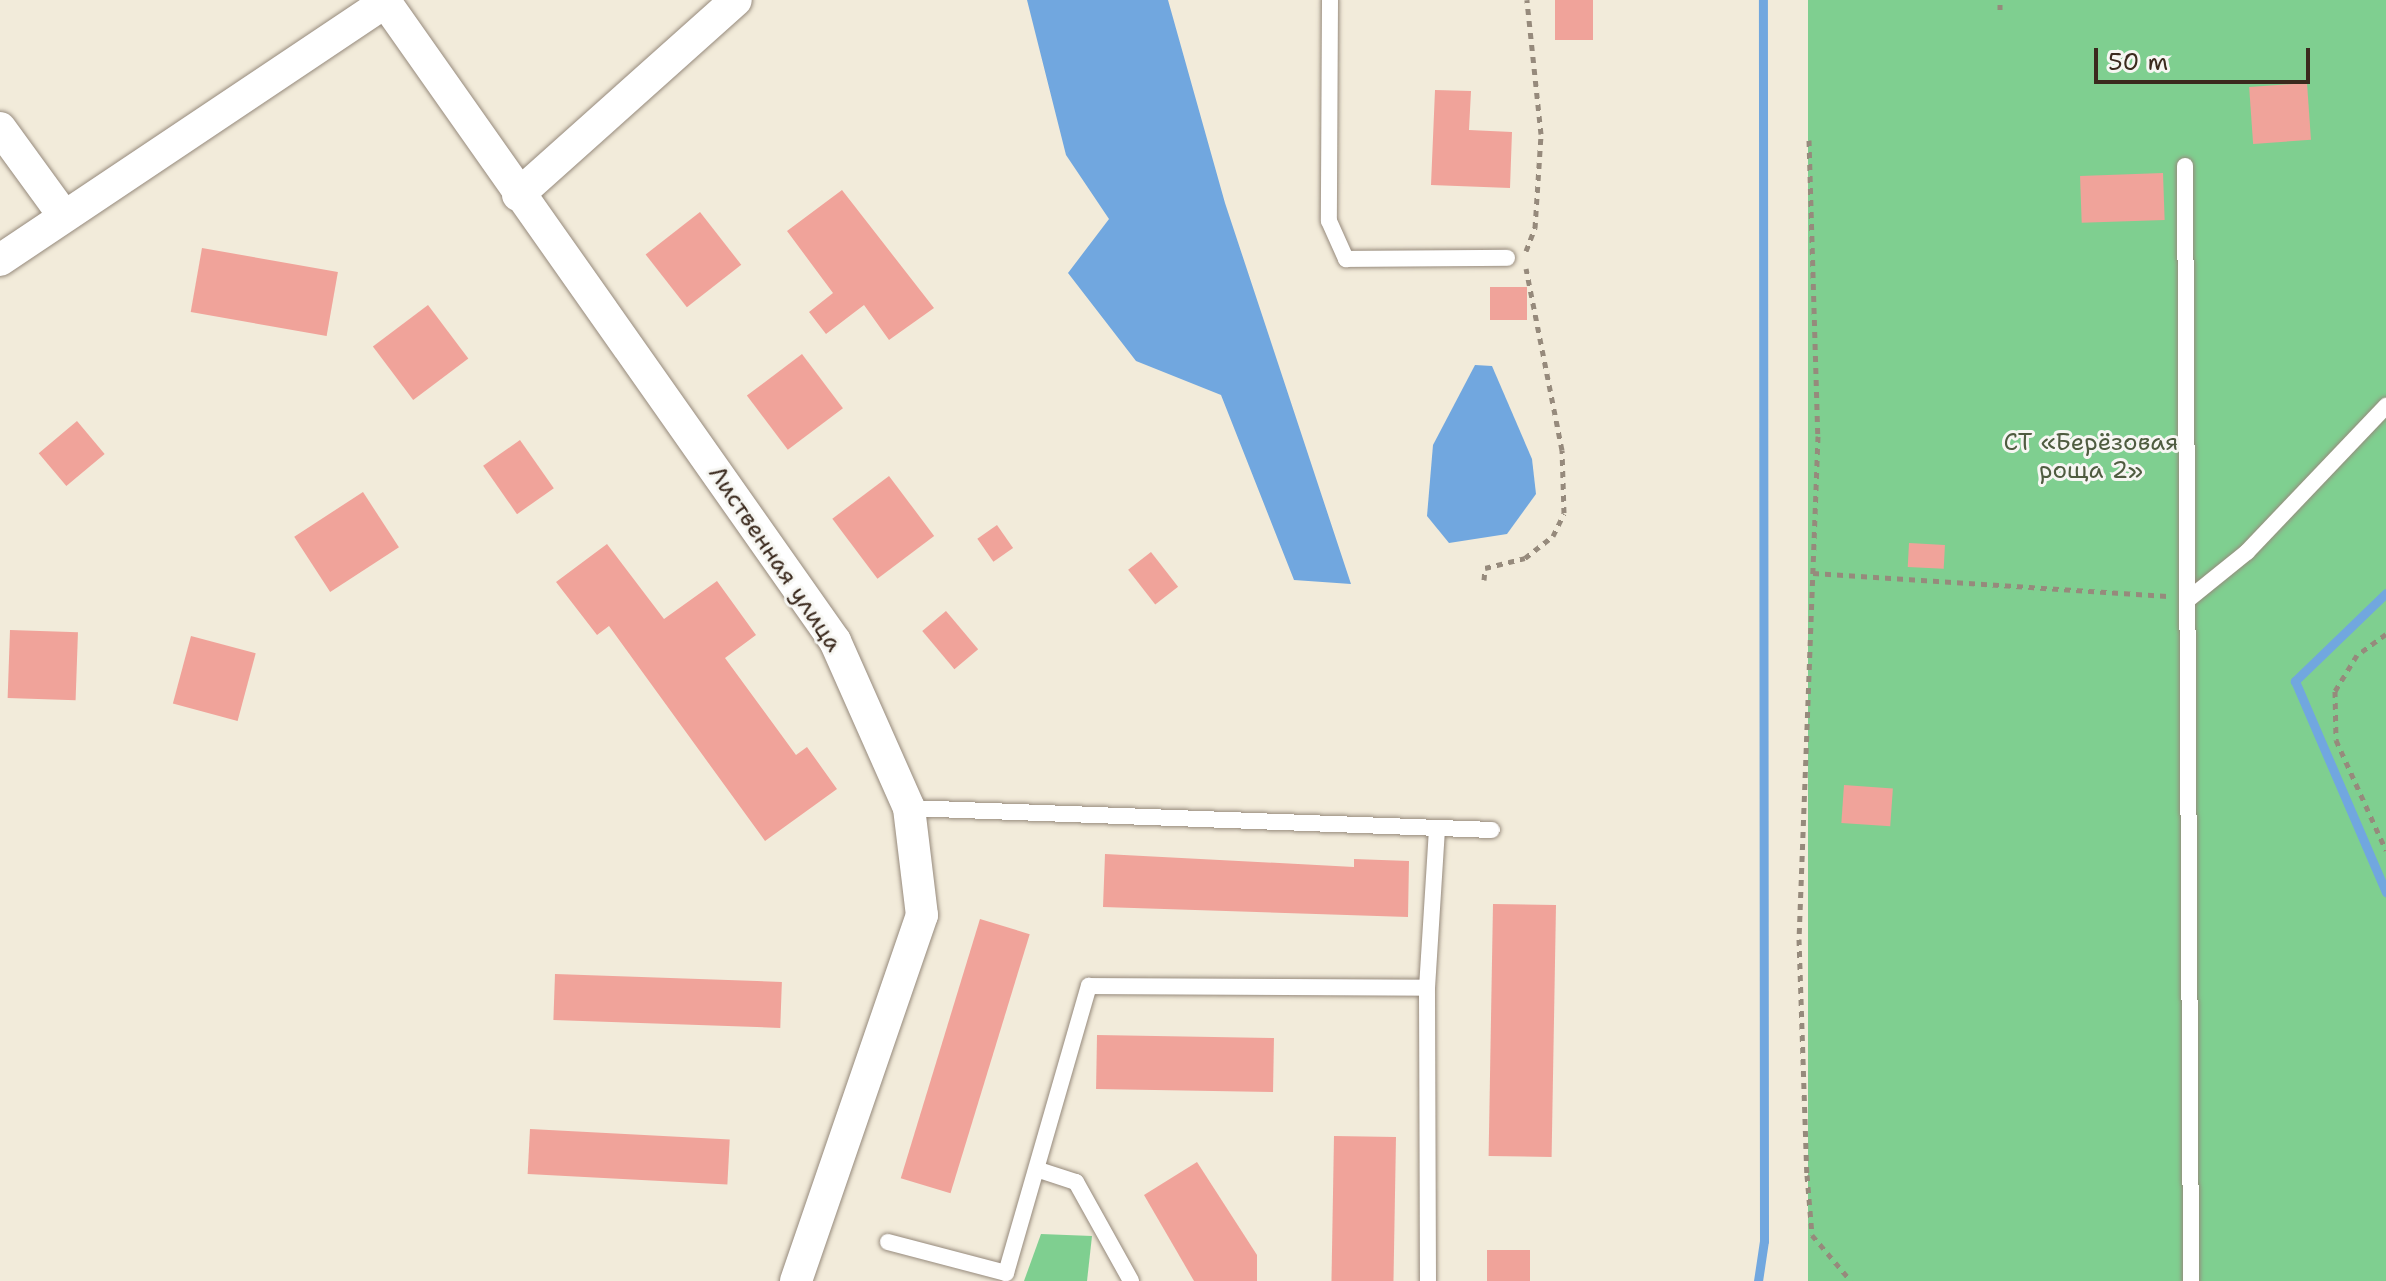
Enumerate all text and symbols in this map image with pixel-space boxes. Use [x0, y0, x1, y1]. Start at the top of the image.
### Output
scale bar [2098, 32, 2314, 82]
text: 50 m [2108, 46, 2168, 78]
park label: СТ «Берёзовая роща 2» [2004, 429, 2178, 485]
street label: Лиственная улица [702, 461, 848, 657]

